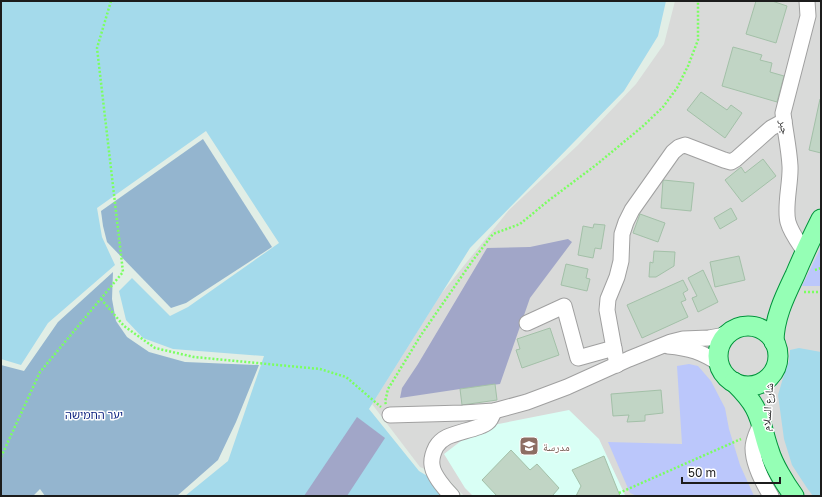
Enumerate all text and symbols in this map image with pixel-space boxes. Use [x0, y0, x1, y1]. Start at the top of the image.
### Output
street label: جبر [777, 118, 793, 135]
street label: شارع السلام [759, 383, 776, 431]
park label: יער החמישה [65, 408, 123, 421]
school or university icon: مدرسة [518, 435, 540, 457]
place label: مدرسة [543, 440, 570, 453]
scale bar [682, 459, 780, 485]
text: 50 m [688, 465, 716, 480]

